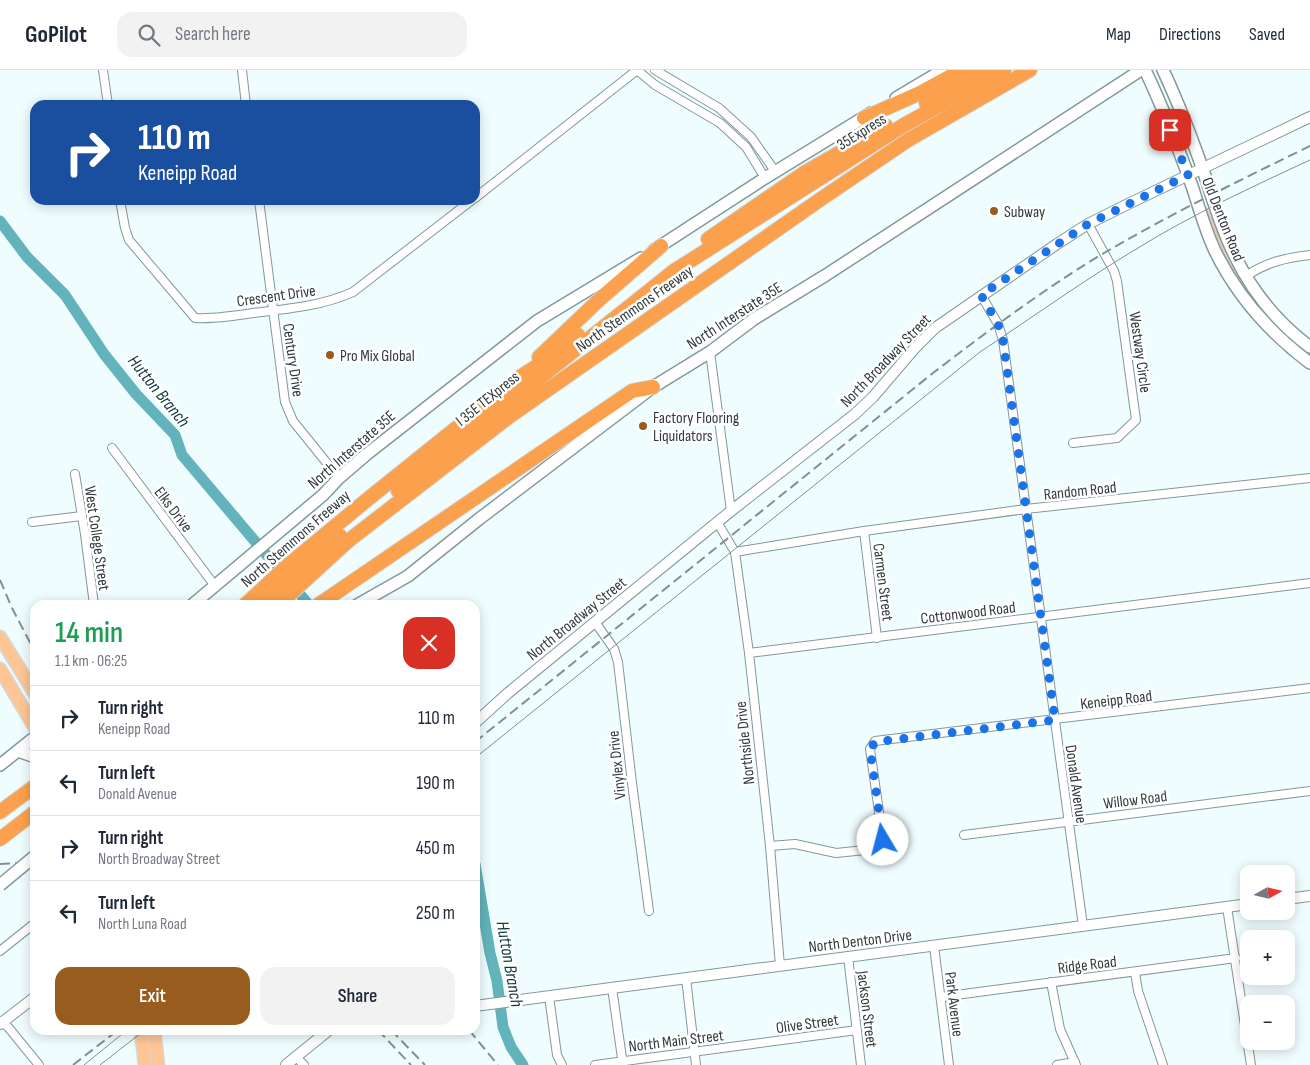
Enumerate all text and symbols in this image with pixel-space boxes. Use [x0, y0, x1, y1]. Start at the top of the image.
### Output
search box [117, 12, 467, 57]
text: GoPilot [25, 20, 87, 49]
icon: search [135, 21, 163, 49]
text: Search here [175, 23, 251, 46]
text: Map [1106, 24, 1131, 45]
text: Directions [1159, 24, 1221, 45]
text: Saved [1249, 24, 1285, 45]
pin [1149, 109, 1191, 151]
street label: 35Express [834, 110, 890, 155]
icon: arrive [1156, 116, 1184, 144]
text: 110 m [138, 117, 211, 160]
icon: right [55, 120, 120, 185]
text: Keneipp Road [138, 160, 237, 187]
street label: Old Denton Road [1197, 175, 1248, 264]
place label: Subway [1004, 203, 1045, 222]
marker: Subway [988, 205, 1000, 217]
street label: North Stemmons Freeway [573, 262, 697, 357]
street label: North Interstate 35E [684, 278, 786, 354]
street label: Crescent Drive [236, 282, 317, 311]
street label: North Broadway Street [837, 310, 935, 412]
street label: Westway Circle [1124, 310, 1155, 394]
street label: Century Drive [278, 322, 307, 398]
place label: Pro Mix Global [340, 347, 415, 366]
marker: Pro Mix Global [324, 349, 336, 361]
water label: Hutton Branch [123, 351, 194, 432]
street label: I 35E TEXpress [452, 368, 524, 431]
street label: North Interstate 35E [304, 407, 400, 493]
place label: Factory Flooring Liquidators [653, 409, 739, 446]
marker: Factory Flooring Liquidators [637, 420, 649, 432]
street label: Random Road [1043, 478, 1117, 505]
street label: Elks Drive [150, 484, 196, 536]
street label: West College Street [80, 485, 113, 592]
street label: North Stemmons Freeway [238, 487, 354, 592]
street label: Carmen Street [868, 542, 897, 622]
street label: North Broadway Street [524, 573, 630, 665]
street label: Cottonwood Road [920, 598, 1017, 629]
text: 14 min [55, 615, 123, 651]
button: close [403, 617, 455, 669]
text: 1.1 km · 06:25 [55, 652, 127, 671]
street label: Keneipp Road [1079, 687, 1153, 714]
text: Turn right [98, 697, 163, 720]
street label: Northside Drive [732, 700, 759, 785]
icon: right [55, 704, 83, 732]
text: 110 m [418, 707, 455, 730]
text: Keneipp Road [98, 720, 170, 739]
street label: Vinylex Drive [604, 730, 631, 800]
street label: Donald Avenue [1061, 744, 1090, 825]
text: Turn left [98, 762, 155, 785]
icon: left [55, 769, 83, 797]
text: 190 m [416, 772, 455, 795]
text: Donald Avenue [98, 785, 177, 804]
street label: Willow Road [1102, 787, 1168, 814]
position arrow [856, 813, 908, 865]
text: Turn right [98, 827, 163, 850]
icon: right [55, 834, 83, 862]
text: 450 m [416, 837, 455, 860]
text: North Broadway Street [98, 850, 220, 869]
north arrow [1240, 865, 1295, 920]
map controls [1240, 865, 1295, 1050]
text: Turn left [98, 892, 155, 915]
icon: left [55, 899, 83, 927]
text: 250 m [416, 902, 455, 925]
text: North Luna Road [98, 915, 187, 934]
water label: Hutton Branch [492, 920, 527, 1009]
street label: North Denton Drive [807, 926, 913, 957]
button: + [1240, 930, 1295, 985]
street label: Ridge Road [1057, 952, 1118, 979]
button: Exit [55, 967, 250, 1025]
button: Share [260, 967, 455, 1025]
street label: Jackson Street [852, 969, 881, 1049]
street label: Park Avenue [940, 971, 967, 1038]
button: − [1240, 995, 1295, 1050]
street label: Olive Street [775, 1011, 840, 1038]
street label: North Main Street [628, 1026, 725, 1057]

